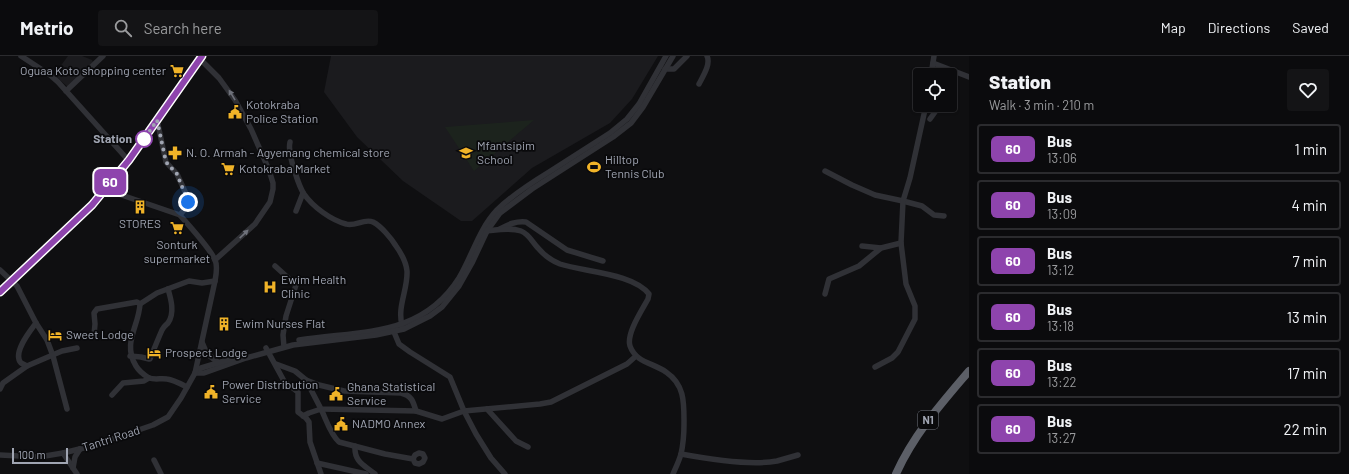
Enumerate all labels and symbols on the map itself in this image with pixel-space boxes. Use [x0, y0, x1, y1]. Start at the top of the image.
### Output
place label: Oguaa Koto shopping center [20, 63, 167, 77]
supermarket icon: Oguaa Koto shopping center [169, 63, 185, 79]
one-way arrow [228, 89, 235, 101]
place label: Kotokraba Police Station [246, 97, 318, 125]
public building icon: Kotokraba Police Station [227, 104, 243, 120]
marker: Station [135, 130, 153, 148]
place label: Station [93, 131, 132, 145]
place label: Mfantsipim School [477, 138, 535, 166]
pharmacy icon: N. O. Armah - Agyemang chemical store [167, 145, 183, 161]
place label: N. O. Armah - Agyemang chemical store [186, 145, 390, 159]
school or university icon: Mfantsipim School [458, 145, 474, 161]
place label: Hilltop Tennis Club [605, 152, 665, 180]
sports icon: Hilltop Tennis Club [586, 159, 602, 175]
supermarket icon: Kotokraba Market [220, 161, 236, 177]
place label: Kotokraba Market [239, 161, 330, 175]
line badge: 60 [92, 169, 128, 195]
your location [178, 192, 198, 212]
building icon: STORES [132, 199, 148, 215]
place label: STORES [119, 216, 161, 230]
supermarket icon: Sonturk supermarket [169, 220, 185, 236]
one-way arrow [239, 229, 249, 239]
place label: Sonturk supermarket [144, 237, 210, 265]
place label: Ewim Health Clinic [281, 272, 346, 300]
hospital icon: Ewim Health Clinic [262, 279, 278, 295]
building icon: Ewim Nurses Flat [216, 316, 232, 332]
place label: Ewim Nurses Flat [235, 316, 325, 330]
hotel icon: Sweet Lodge [47, 327, 63, 343]
place label: Sweet Lodge [66, 327, 134, 341]
hotel icon: Prospect Lodge [146, 345, 162, 361]
place label: Prospect Lodge [165, 345, 247, 359]
place label: Power Distribution Service [222, 377, 318, 405]
place label: Ghana Statistical Service [347, 379, 435, 407]
public building icon: Power Distribution Service [203, 384, 219, 400]
public building icon: Ghana Statistical Service [328, 386, 344, 402]
road number: N1 [918, 411, 938, 429]
public building icon: NADMO Annex [333, 416, 349, 432]
place label: NADMO Annex [352, 416, 426, 430]
street label: Tantri Road [80, 422, 141, 454]
scale bar [12, 446, 68, 465]

